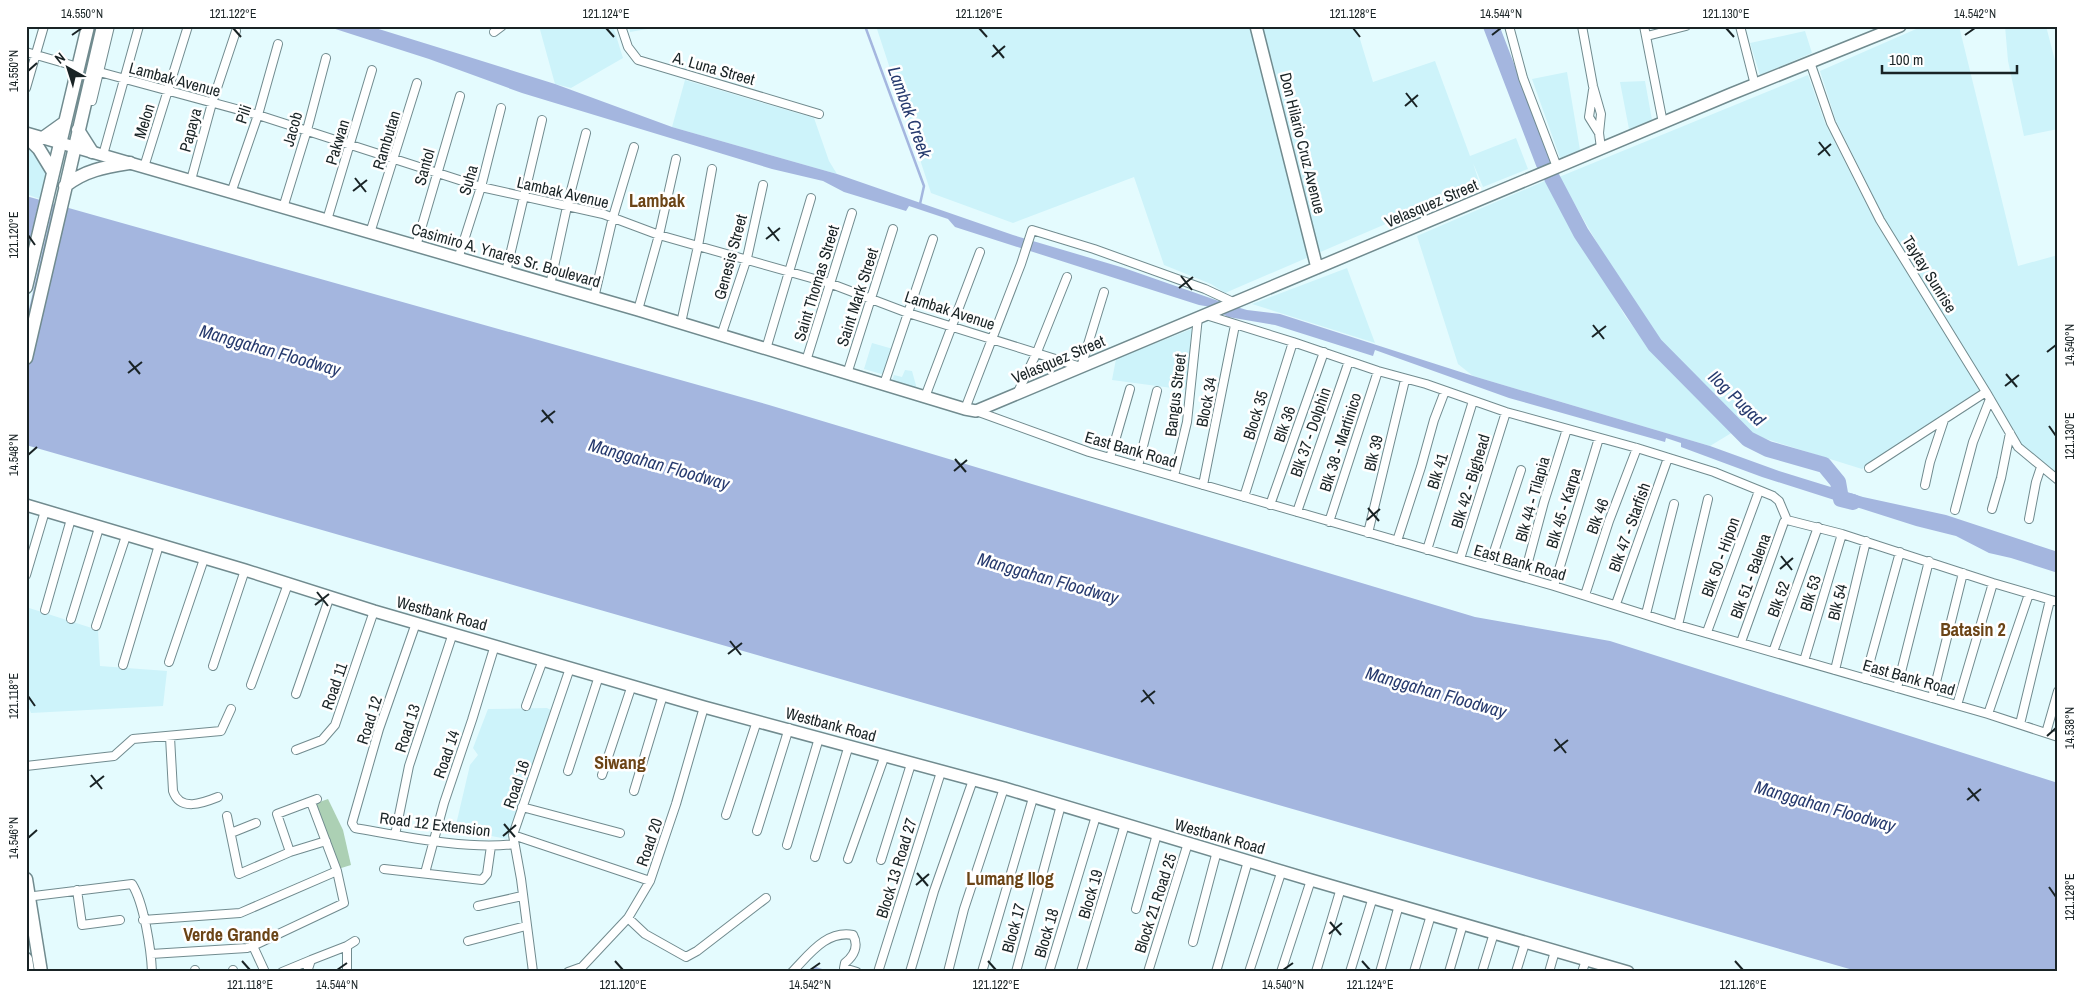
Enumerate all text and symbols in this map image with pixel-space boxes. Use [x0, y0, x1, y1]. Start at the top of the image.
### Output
text: 14.550°N [61, 6, 103, 22]
text: 121.122°E [210, 6, 256, 22]
text: 121.124°E [583, 6, 629, 22]
text: 121.126°E [956, 6, 1002, 22]
text: 121.128°E [1330, 6, 1376, 22]
text: 14.544°N [1480, 6, 1522, 22]
text: 121.130°E [1703, 6, 1749, 22]
text: 14.542°N [1954, 6, 1996, 22]
north arrow [42, 42, 92, 92]
scale bar [1882, 42, 2016, 74]
street label: A. Luna Street [670, 46, 758, 90]
text: N [51, 48, 69, 68]
text: 100 m [1889, 49, 1923, 70]
text: 14.550°N [6, 50, 22, 92]
street label: Lambak Avenue [127, 56, 223, 102]
water label: Lambak Creek [882, 63, 938, 162]
street label: Don Hilario Cruz Avenue [1275, 70, 1331, 216]
street label: Melon [128, 101, 160, 141]
street label: Pili [230, 102, 256, 126]
street label: Papaya [174, 105, 207, 154]
street label: Rambutan [367, 108, 405, 172]
street label: Jacob [277, 109, 307, 149]
street label: Pakwan [320, 116, 354, 168]
street label: Santol [408, 146, 440, 188]
street label: Suha [453, 162, 483, 198]
street label: Lambak Avenue [515, 171, 611, 213]
street label: Velasquez Street [1381, 173, 1481, 233]
district label: Lambak [629, 188, 686, 213]
text: 121.120°E [6, 212, 22, 258]
street label: Genesis Street [708, 212, 752, 302]
street label: Casimiro A. Ynares Sr. Boulevard [409, 217, 603, 293]
street label: Saint Thomas Street [788, 222, 844, 344]
street label: Taytay Sunrise [1898, 231, 1962, 317]
street label: Saint Mark Street [831, 245, 883, 349]
street label: Lambak Avenue [902, 285, 998, 335]
water label: Manggahan Floodway [197, 318, 345, 382]
text: 14.540°N [2062, 324, 2078, 366]
street label: Velasquez Street [1008, 329, 1108, 389]
street label: Bangus Street [1159, 352, 1191, 438]
water label: Ilog Pugad [1703, 364, 1772, 432]
street label: Block 34 [1190, 375, 1222, 429]
street label: Blk 37 - Dolphin [1284, 384, 1336, 480]
street label: Block 35 [1237, 388, 1273, 442]
street label: Blk 38 - Martinico [1314, 390, 1366, 494]
street label: Blk 36 [1268, 403, 1300, 445]
text: 121.130°E [2062, 413, 2078, 459]
street label: East Bank Road [1082, 425, 1180, 473]
street label: Blk 42 - Bighead [1445, 431, 1495, 531]
water label: Manggahan Floodway [586, 432, 734, 496]
street label: Blk 39 [1358, 433, 1388, 473]
text: 14.548°N [6, 434, 22, 476]
street label: Blk 41 [1421, 450, 1453, 492]
street label: Blk 44 - Tilapia [1509, 453, 1555, 544]
street label: Blk 45 - Karpa [1540, 464, 1586, 551]
street label: Blk 47 - Starfish [1603, 479, 1655, 575]
street label: Blk 46 [1580, 495, 1614, 537]
street label: Blk 50 - Hipon [1695, 514, 1745, 600]
street label: Blk 51 - Balena [1724, 530, 1776, 622]
street label: East Bank Road [1471, 538, 1569, 586]
water label: Manggahan Floodway [975, 546, 1123, 610]
street label: Blk 53 [1794, 572, 1826, 614]
street label: Blk 52 [1761, 578, 1795, 620]
street label: Blk 54 [1822, 582, 1852, 622]
street label: Westbank Road [394, 590, 490, 636]
district label: Batasin 2 [1940, 617, 2006, 642]
street label: East Bank Road [1860, 653, 1958, 701]
street label: Road 11 [316, 659, 353, 713]
water label: Manggahan Floodway [1363, 660, 1511, 724]
text: 121.118°E [6, 673, 22, 719]
street label: Road 12 [351, 693, 387, 747]
street label: Road 13 [389, 701, 425, 755]
street label: Westbank Road [783, 701, 879, 747]
text: 14.538°N [2062, 707, 2078, 749]
street label: Road 14 [428, 727, 464, 781]
district label: Siwang [594, 750, 646, 775]
street label: Road 16 [498, 757, 534, 811]
water label: Manggahan Floodway [1752, 774, 1900, 838]
street label: Road 12 Extension [378, 806, 492, 842]
street label: Westbank Road [1172, 813, 1268, 859]
street label: Road 20 [631, 815, 667, 869]
street label: Block 13 Road 27 [870, 815, 922, 921]
text: 14.546°N [6, 817, 22, 859]
street label: Block 21 Road 25 [1129, 850, 1181, 956]
district label: Lumang Ilog [966, 866, 1054, 891]
street label: Block 19 [1072, 867, 1108, 921]
text: 121.128°E [2062, 874, 2078, 920]
street label: Block 17 [996, 901, 1030, 955]
street label: Block 18 [1028, 906, 1064, 960]
district label: Verde Grande [183, 922, 279, 947]
text: 121.118°E [227, 977, 273, 993]
text: 14.544°N [316, 977, 358, 993]
text: 121.120°E [600, 977, 646, 993]
text: 14.542°N [789, 977, 831, 993]
text: 121.122°E [973, 977, 1019, 993]
text: 14.540°N [1262, 977, 1304, 993]
text: 121.124°E [1347, 977, 1393, 993]
text: 121.126°E [1720, 977, 1766, 993]

